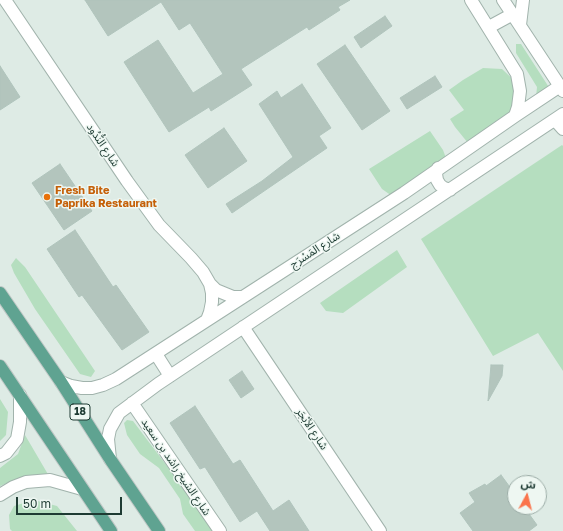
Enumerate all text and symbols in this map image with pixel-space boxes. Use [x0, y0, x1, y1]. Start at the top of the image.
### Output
street label: شارع النُّدُود [84, 121, 122, 169]
place label: Fresh Bite Paprika Restaurant [55, 184, 157, 210]
marker: Fresh Bite Paprika Restaurant [42, 192, 52, 202]
street label: شارع المَسْرَج [288, 229, 342, 271]
road number: 18 [70, 404, 90, 420]
street label: شارع الأبْجَر [293, 406, 331, 452]
street label: شارع الشيخ راشد بن سعيد [138, 416, 214, 518]
north arrow [507, 475, 547, 515]
text: ش [520, 476, 537, 491]
scale bar [18, 489, 124, 515]
text: 50 m [23, 496, 51, 511]

